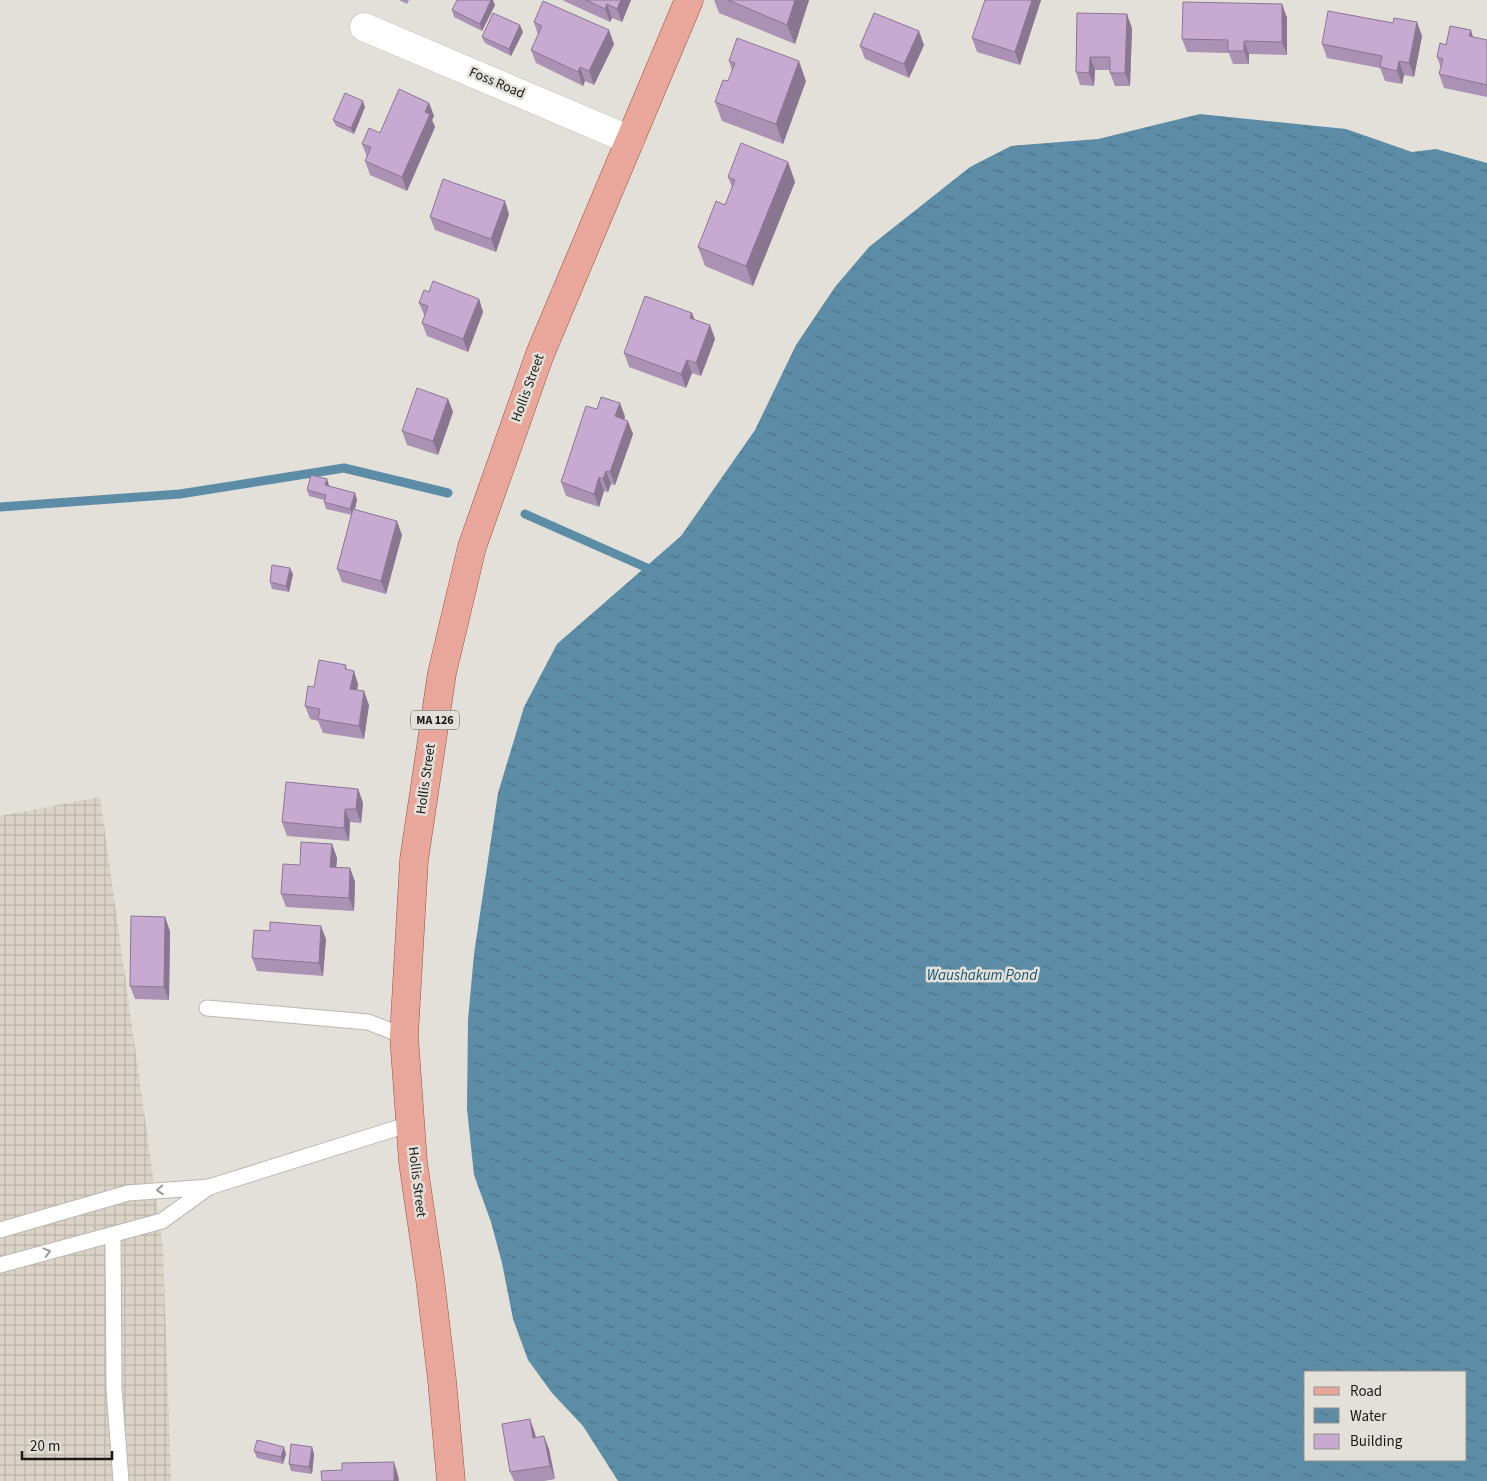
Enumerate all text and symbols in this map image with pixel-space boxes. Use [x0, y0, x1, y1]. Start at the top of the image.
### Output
street label: Foss Road [466, 62, 528, 104]
street label: Hollis Street [506, 351, 550, 425]
road number: MA 126 [411, 710, 459, 730]
street label: Hollis Street [411, 742, 441, 816]
water label: Waushakum Pond [927, 965, 1038, 986]
street label: Hollis Street [403, 1146, 431, 1219]
one-way arrow [156, 1185, 164, 1196]
one-way arrow [43, 1247, 52, 1258]
legend [1304, 1371, 1467, 1461]
text: Road [1350, 1381, 1382, 1402]
text: Water [1350, 1406, 1387, 1427]
scale bar [22, 1428, 112, 1460]
text: Building [1350, 1431, 1403, 1452]
text: 20 m [30, 1436, 60, 1457]

